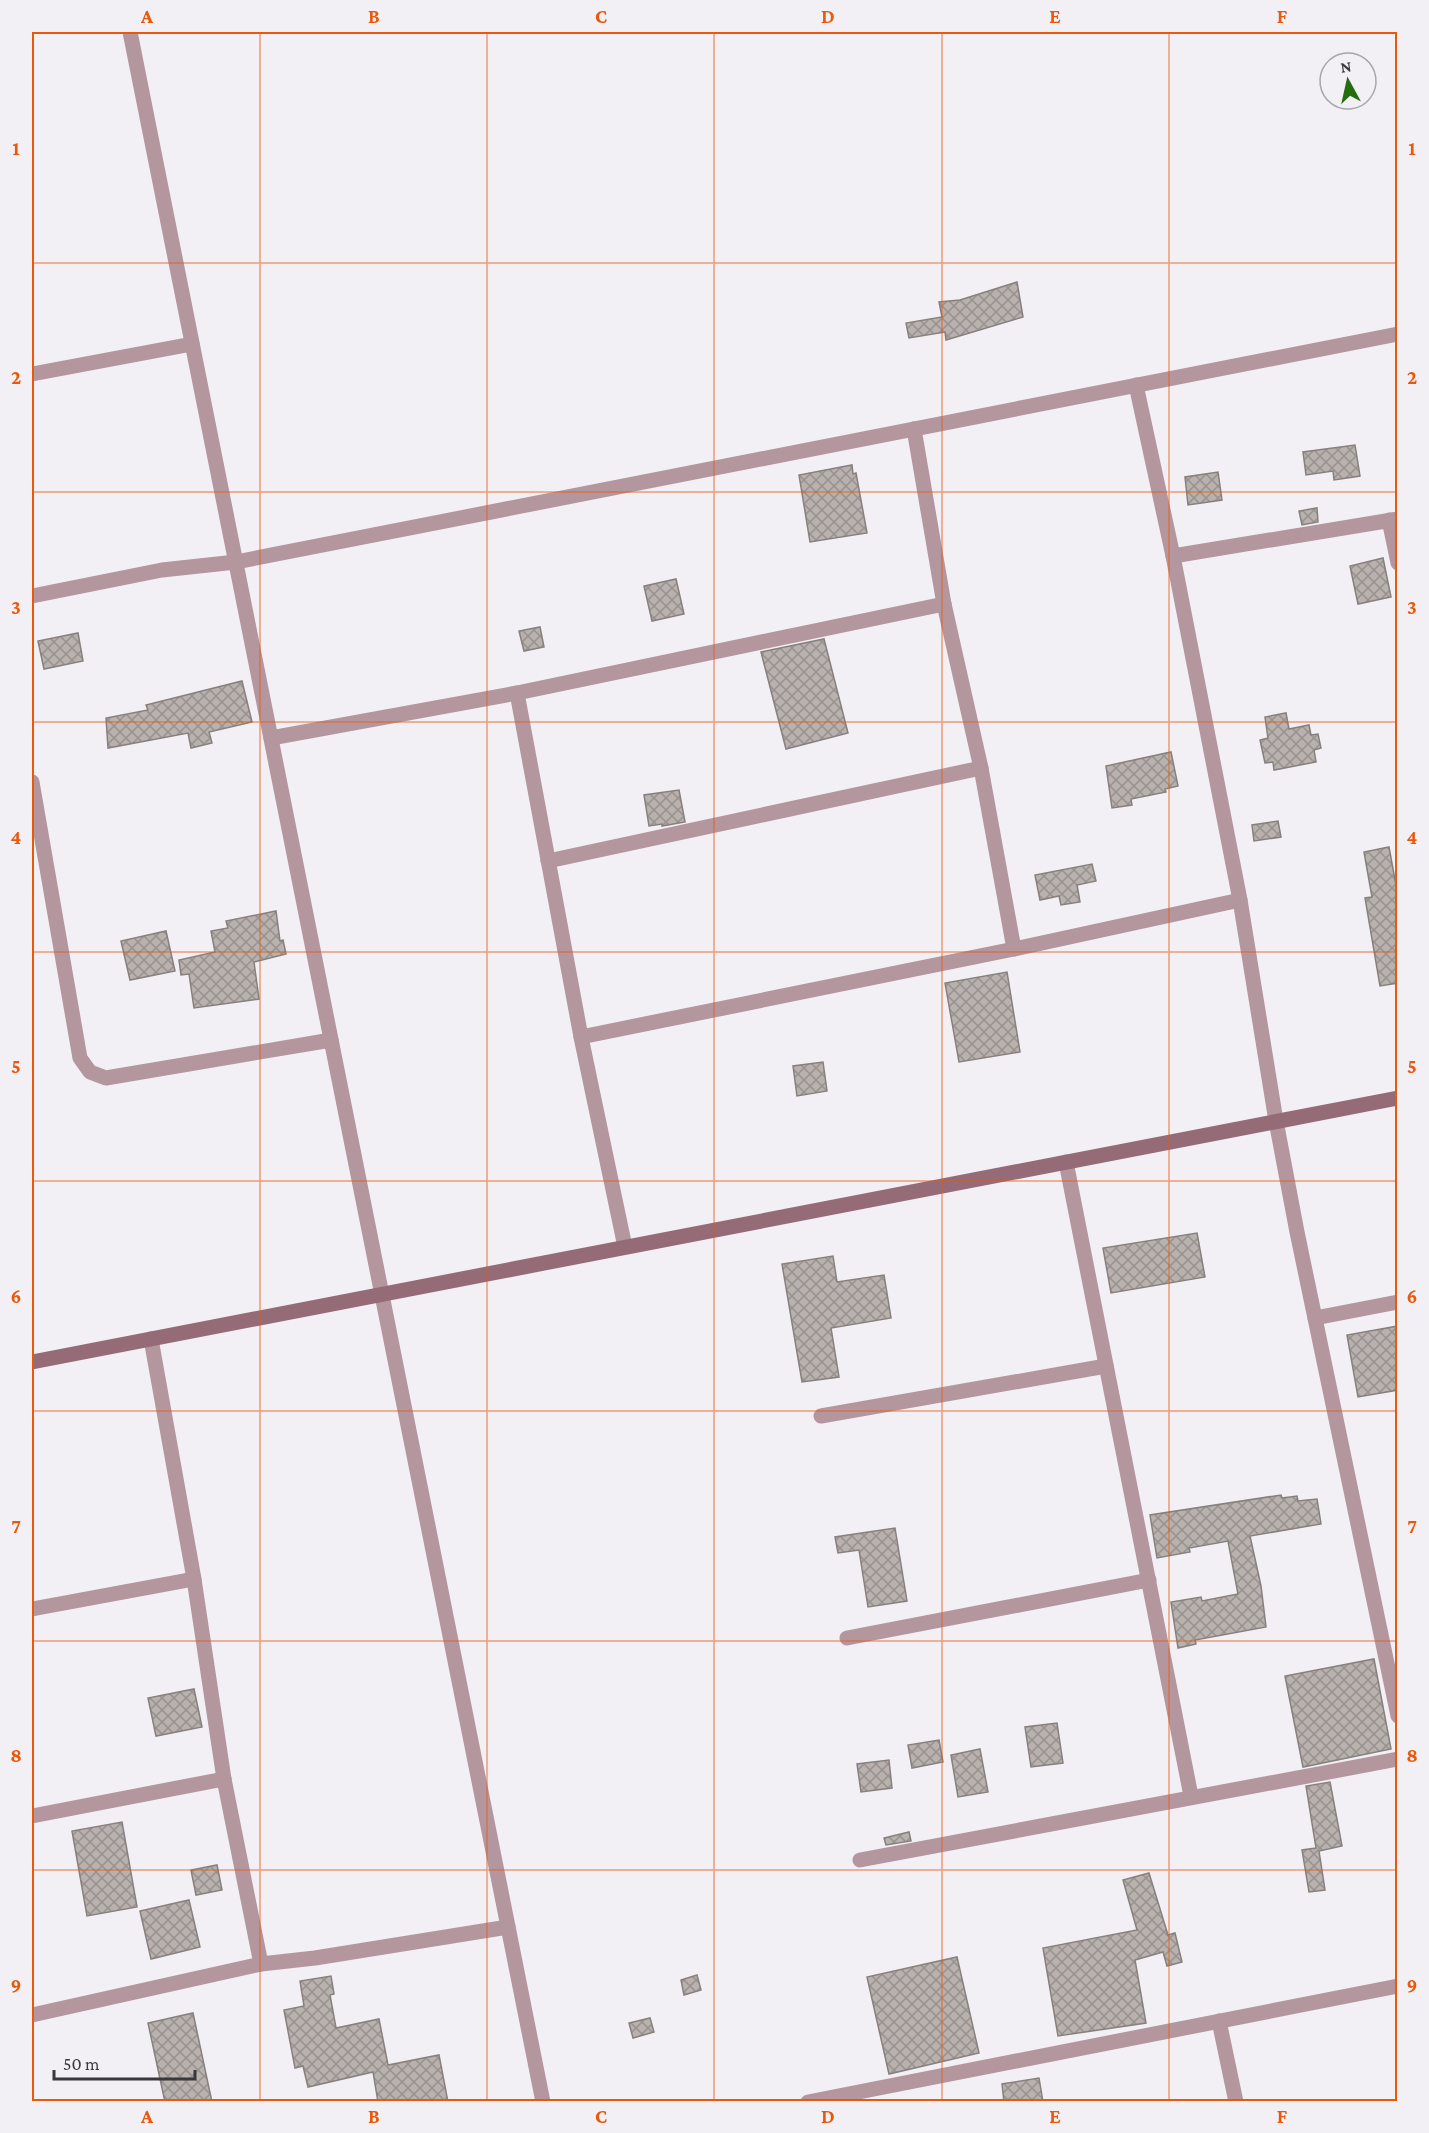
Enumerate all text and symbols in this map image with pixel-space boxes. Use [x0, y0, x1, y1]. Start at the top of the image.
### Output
text: A [140, 5, 154, 27]
text: B [368, 5, 380, 27]
text: C [595, 5, 607, 27]
text: D [821, 5, 835, 27]
text: E [1049, 5, 1061, 27]
text: F [1277, 5, 1288, 27]
north arrow [1318, 51, 1378, 111]
text: N [1339, 57, 1353, 76]
text: 1 [12, 137, 20, 159]
text: 1 [1408, 137, 1416, 159]
text: 2 [11, 366, 21, 388]
text: 2 [1407, 366, 1417, 388]
text: 3 [11, 596, 21, 618]
text: 3 [1407, 596, 1417, 618]
text: 4 [11, 826, 22, 848]
text: 4 [1407, 826, 1418, 848]
text: 5 [11, 1055, 21, 1077]
text: 5 [1407, 1055, 1417, 1077]
text: 6 [11, 1285, 21, 1307]
text: 6 [1407, 1285, 1417, 1307]
text: 7 [11, 1515, 21, 1537]
text: 7 [1407, 1515, 1417, 1537]
text: 8 [10, 1744, 22, 1766]
text: 8 [1406, 1744, 1418, 1766]
text: 9 [11, 1974, 21, 1996]
text: 9 [1407, 1974, 1417, 1996]
scale bar [54, 2043, 195, 2081]
text: 50 m [63, 2054, 100, 2074]
text: A [140, 2105, 154, 2127]
text: B [368, 2105, 380, 2127]
text: C [595, 2105, 607, 2127]
text: D [821, 2105, 835, 2127]
text: E [1049, 2105, 1061, 2127]
text: F [1277, 2105, 1288, 2127]

